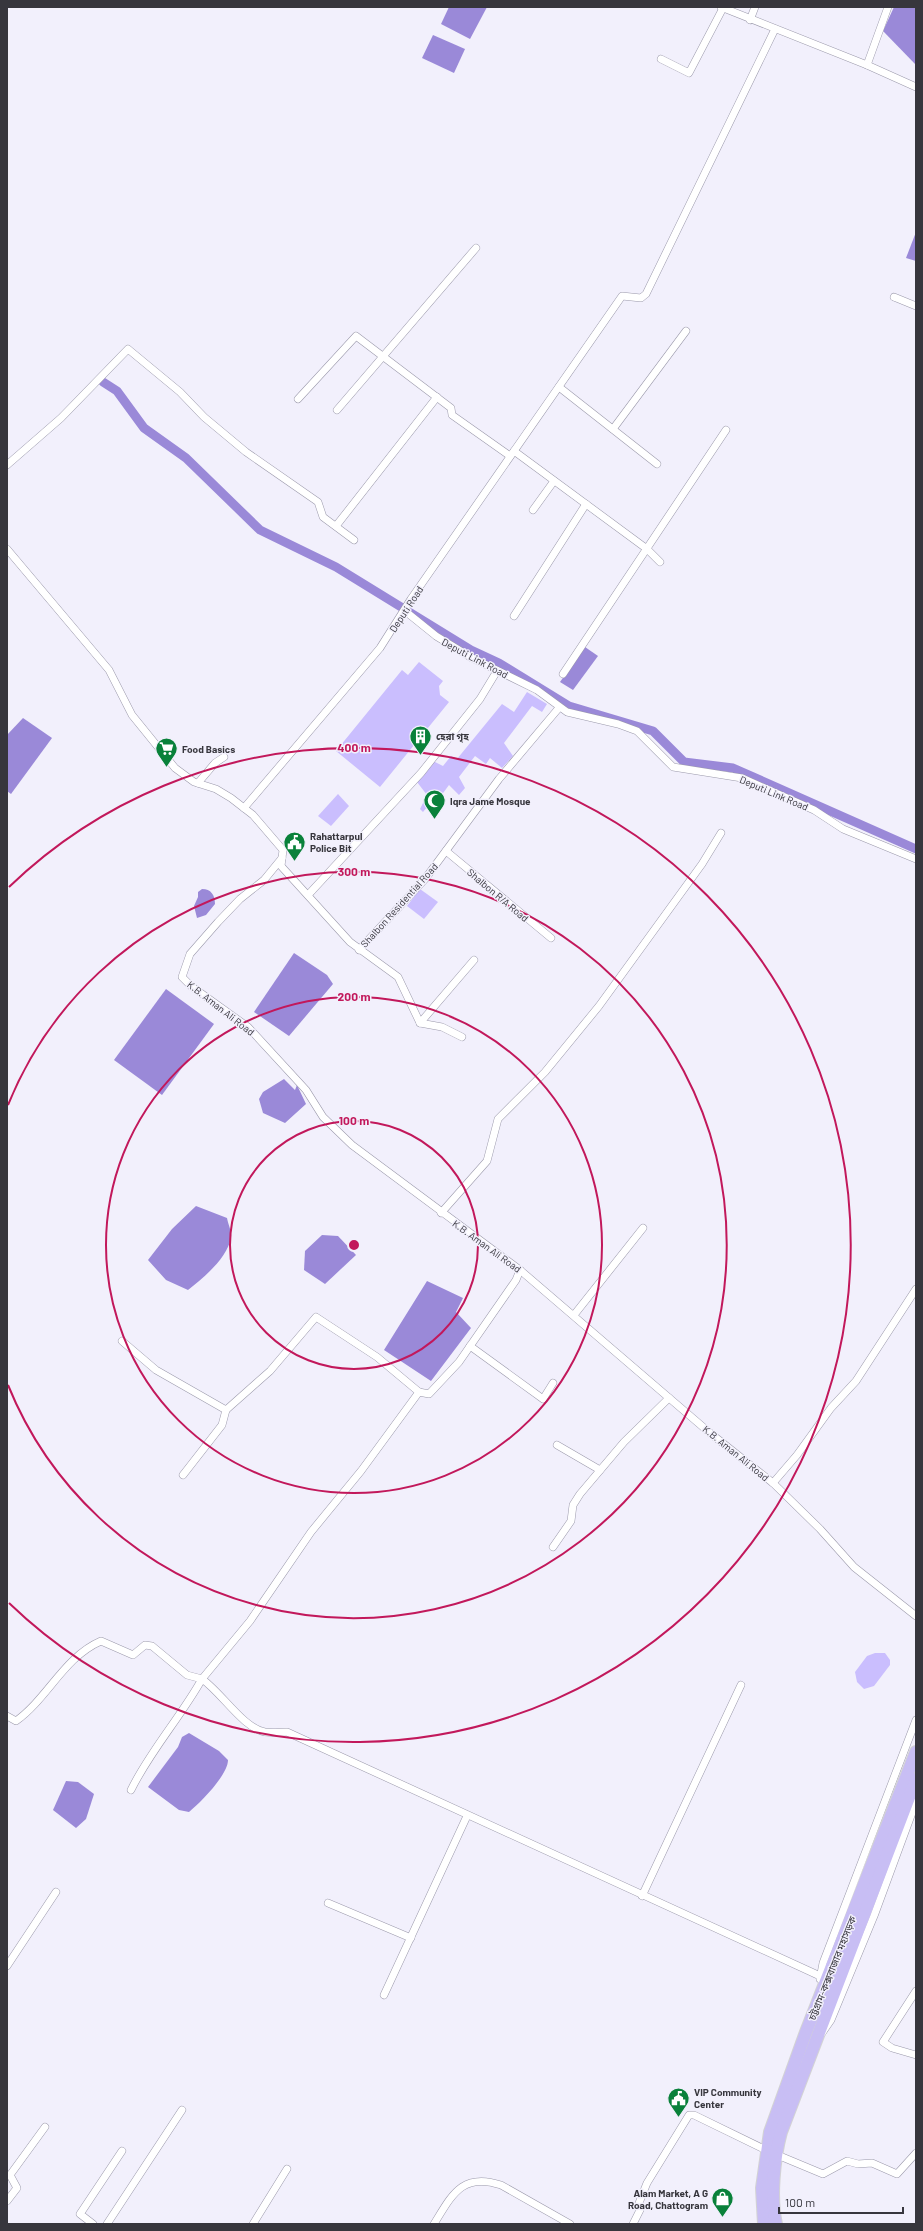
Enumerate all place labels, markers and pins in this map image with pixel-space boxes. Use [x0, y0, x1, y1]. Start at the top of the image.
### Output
building icon: হেরা গৃহ [407, 723, 433, 756]
place label: হেরা গৃহ [436, 730, 469, 743]
supermarket icon: Food Basics [154, 736, 180, 769]
place label: Food Basics [182, 743, 235, 755]
mosque icon: Iqra Jame Mosque [422, 788, 448, 821]
place label: Iqra Jame Mosque [450, 795, 531, 807]
public building icon: Rahattarpul Police Bit [282, 829, 308, 862]
place label: Rahattarpul Police Bit [310, 830, 362, 854]
centre of rings [347, 1238, 361, 1252]
public building icon: VIP Community Center [666, 2085, 692, 2118]
place label: VIP Community Center [694, 2086, 761, 2110]
shop icon: Alam Market, A G Road, Chattogram [710, 2186, 736, 2219]
place label: Alam Market, A G Road, Chattogram [628, 2187, 708, 2211]

